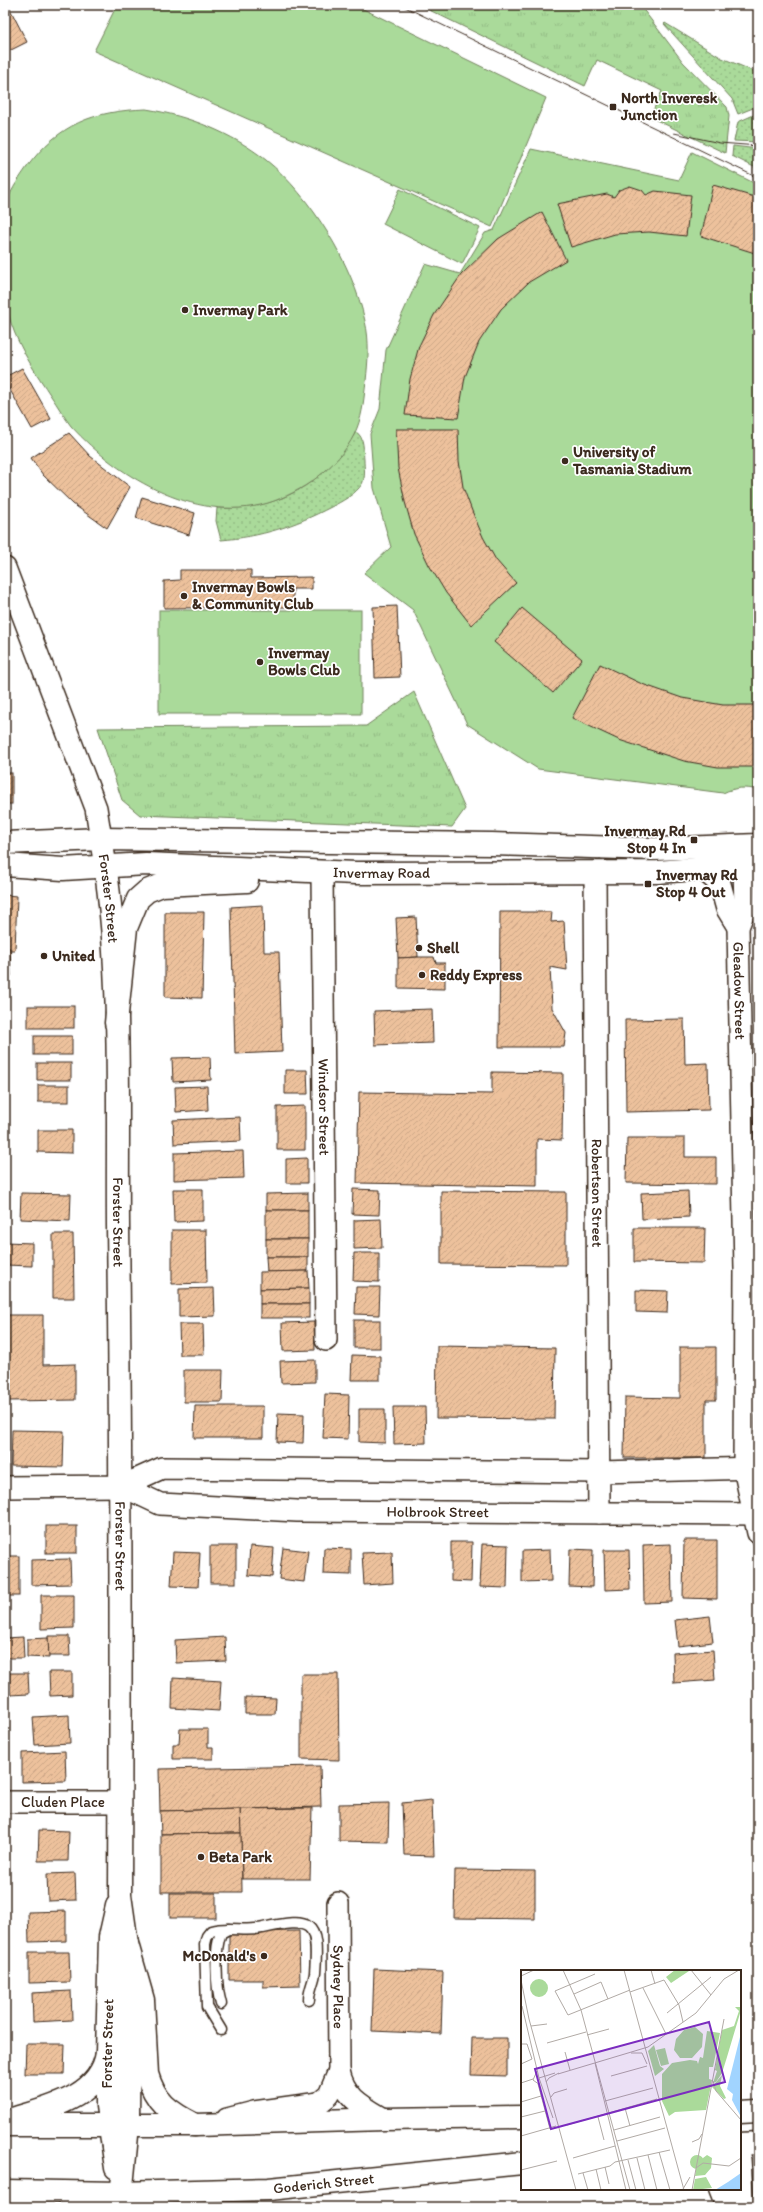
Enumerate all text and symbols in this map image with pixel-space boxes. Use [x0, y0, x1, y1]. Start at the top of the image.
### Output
place label: North Inveresk Junction [620, 89, 718, 124]
marker: North Inveresk Junction [608, 102, 618, 112]
place label: Invermay Park [193, 301, 288, 320]
marker: Invermay Park [180, 305, 190, 315]
place label: University of Tasmania Stadium [572, 443, 692, 478]
marker: University of Tasmania Stadium [560, 456, 570, 466]
place label: Invermay Bowls & Community Club [192, 578, 314, 614]
marker: Invermay Bowls & Community Club [179, 591, 189, 601]
place label: Invermay Bowls Club [268, 644, 340, 679]
marker: Invermay Bowls Club [255, 657, 265, 667]
place label: Invermay Rd Stop 4 In [604, 822, 687, 858]
marker: Invermay Rd Stop 4 In [689, 835, 699, 845]
street label: Forster Street [95, 853, 122, 944]
street label: Invermay Road [332, 863, 430, 882]
place label: Invermay Rd Stop 4 Out [656, 866, 739, 902]
marker: Invermay Rd Stop 4 Out [643, 879, 653, 889]
place label: Shell [427, 939, 460, 957]
street label: Gleadow Street [729, 941, 749, 1040]
marker: Shell [414, 943, 424, 953]
place label: United [52, 947, 96, 965]
marker: United [39, 951, 49, 961]
place label: Reddy Express [430, 966, 523, 985]
marker: Reddy Express [417, 970, 427, 980]
street label: Windsor Street [315, 1058, 333, 1156]
street label: Robertson Street [588, 1139, 606, 1248]
street label: Forster Street [109, 1177, 128, 1268]
street label: Forster Street [111, 1501, 130, 1591]
street label: Holbrook Street [386, 1503, 489, 1521]
street label: Cluden Place [21, 1793, 105, 1811]
place label: Beta Park [209, 1848, 272, 1866]
marker: Beta Park [196, 1852, 206, 1862]
street label: Sydney Place [329, 1945, 348, 2029]
place label: McDonald's [183, 1947, 256, 1965]
marker: McDonald's [259, 1951, 269, 1961]
inset map [521, 1970, 741, 2190]
street label: Forster Street [98, 1998, 117, 2089]
street label: Goderich Street [272, 2169, 375, 2198]

